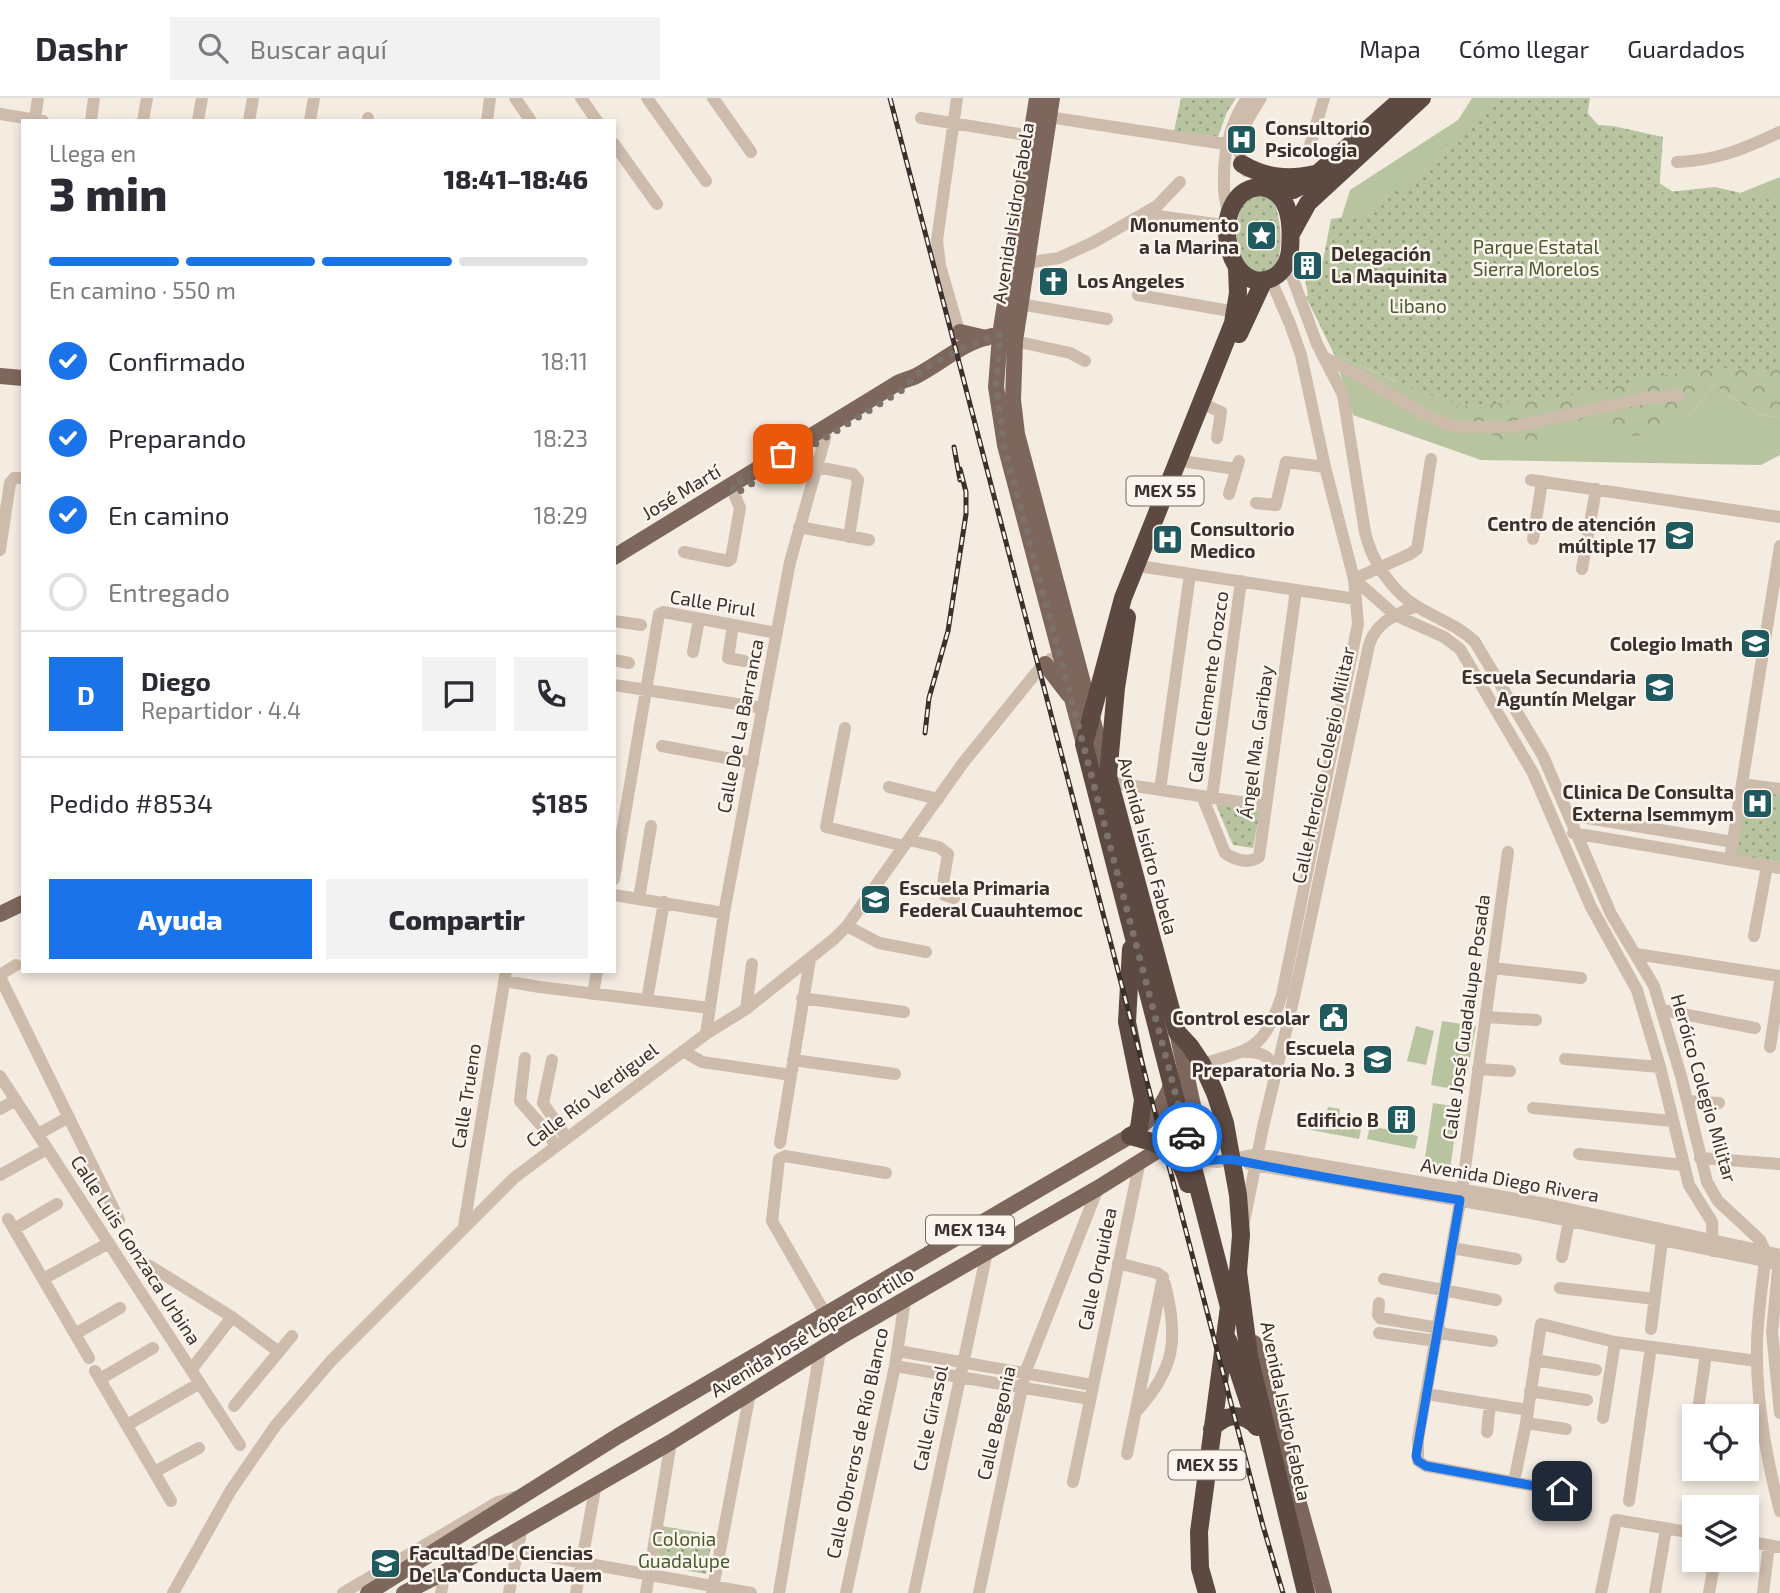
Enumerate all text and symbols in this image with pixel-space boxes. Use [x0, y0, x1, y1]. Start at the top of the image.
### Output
search box [170, 17, 660, 80]
text: Dashr [35, 28, 128, 68]
icon: search [194, 29, 232, 67]
text: Buscar aquí [250, 33, 387, 64]
text: Mapa [1359, 34, 1421, 63]
text: Cómo llegar [1459, 34, 1589, 63]
text: Guardados [1627, 34, 1745, 63]
place label: Consultorio Psicologia [1265, 116, 1370, 161]
street label: Avenida Isidro Fabela [987, 121, 1038, 305]
hospital icon: Consultorio Psicologia [1225, 122, 1259, 156]
text: Llega en [49, 139, 136, 167]
text: 18:41–18:46 [443, 163, 588, 194]
text: 3 min [49, 165, 167, 220]
place label: Monumento a la Marina [1130, 213, 1239, 258]
place icon: Monumento a la Marina [1245, 219, 1279, 253]
park label: Parque Estatal Sierra Morelos [1473, 235, 1600, 280]
place label: Delegación La Maquinita [1331, 242, 1447, 287]
building icon: Delegación La Maquinita [1291, 248, 1325, 282]
church icon: Los Angeles [1037, 264, 1071, 298]
place label: Los Angeles [1077, 269, 1185, 292]
text: En camino · 550 m [49, 276, 236, 304]
park label: Libano [1389, 294, 1447, 317]
icon: check [49, 342, 87, 380]
text: Confirmado [108, 345, 246, 376]
text: 18:11 [541, 347, 588, 375]
icon: check [49, 419, 87, 457]
text: Preparando [108, 422, 246, 453]
text: 18:23 [534, 424, 588, 452]
pin [753, 424, 813, 484]
icon: bag [764, 435, 802, 473]
street label: José Martí [637, 458, 725, 524]
road number: MEX 55 [1126, 477, 1204, 506]
icon: check [49, 496, 87, 534]
text: En camino [108, 499, 230, 530]
text: 18:29 [533, 501, 588, 529]
place label: Centro de atención múltiple 17 [1487, 512, 1656, 557]
place label: Consultorio Medico [1190, 517, 1295, 562]
school or university icon: Centro de atención múltiple 17 [1662, 518, 1696, 552]
hospital icon: Consultorio Medico [1150, 523, 1184, 557]
text: Entregado [108, 576, 230, 607]
street label: Calle Pirul [668, 584, 758, 621]
street label: Calle Clemente Orozco [1183, 589, 1232, 784]
school or university icon: Colegio Imath [1739, 627, 1773, 661]
place label: Colegio Imath [1610, 632, 1733, 655]
street label: Calle De La Barranca [711, 637, 768, 815]
street label: Calle Heroico Colegio Militar [1286, 644, 1359, 886]
button: chat [422, 657, 496, 731]
button: phone [514, 657, 588, 731]
street label: Ángel Ma. Garibay [1233, 664, 1278, 820]
text: Diego [141, 665, 211, 696]
place label: Escuela Secundaria Aguntín Melgar [1462, 665, 1636, 710]
school or university icon: Escuela Secundaria Aguntín Melgar [1642, 671, 1676, 705]
text: D [77, 679, 95, 710]
text: Repartidor · 4.4 [141, 696, 301, 724]
street label: Avenida Isidro Fabela [1114, 755, 1183, 937]
place label: Clinica De Consulta Externa Isemmym [1563, 780, 1734, 826]
hospital icon: Clinica De Consulta Externa Isemmym [1740, 786, 1774, 820]
text: Pedido #8534 [49, 787, 213, 818]
text: $185 [531, 787, 588, 818]
place label: Escuela Primaria Federal Cuauhtemoc [899, 876, 1083, 921]
button: Ayuda [49, 879, 312, 959]
button: Compartir [326, 879, 588, 959]
school or university icon: Escuela Primaria Federal Cuauhtemoc [859, 882, 893, 916]
street label: Calle José Guadalupe Posada [1437, 893, 1494, 1141]
street label: Heróico Colegio Militar [1667, 991, 1742, 1185]
public building icon: Control escolar [1316, 1001, 1350, 1035]
place label: Control escolar [1173, 1006, 1310, 1029]
place label: Escuela Preparatoria No. 3 [1192, 1036, 1355, 1081]
street label: Calle Río Verdiguel [521, 1037, 663, 1152]
street label: Calle Trueno [446, 1042, 485, 1150]
school or university icon: Escuela Preparatoria No. 3 [1361, 1042, 1395, 1076]
courier [1152, 1102, 1222, 1172]
building icon: Edificio B [1385, 1103, 1419, 1137]
place label: Edificio B [1296, 1108, 1379, 1131]
icon: car [1168, 1118, 1206, 1156]
street label: Calle Luis Gonzaca Urbina [67, 1151, 206, 1349]
street label: Avenida Diego Rivera [1419, 1152, 1601, 1207]
street label: Calle Orquidea [1072, 1205, 1121, 1332]
road number: MEX 134 [926, 1216, 1014, 1245]
street label: Avenida José López Portillo [706, 1262, 918, 1401]
street label: Avenida Isidro Fabela [1256, 1319, 1317, 1503]
street label: Calle Obreros de Río Blanco [821, 1325, 892, 1561]
street label: Calle Girasol [907, 1362, 952, 1473]
street label: Calle Begonia [971, 1364, 1020, 1482]
map controls [1682, 1404, 1759, 1572]
button: locate [1682, 1404, 1759, 1481]
road number: MEX 55 [1168, 1450, 1246, 1480]
pin [1532, 1461, 1592, 1521]
icon: home [1543, 1472, 1581, 1510]
button: layers [1682, 1495, 1759, 1572]
park label: Colonia Guadalupe [638, 1527, 730, 1572]
place label: Facultad De Ciencias De La Conducta Uaem [409, 1541, 602, 1586]
school or university icon: Facultad De Ciencias De La Conducta Uaem [369, 1547, 403, 1581]

